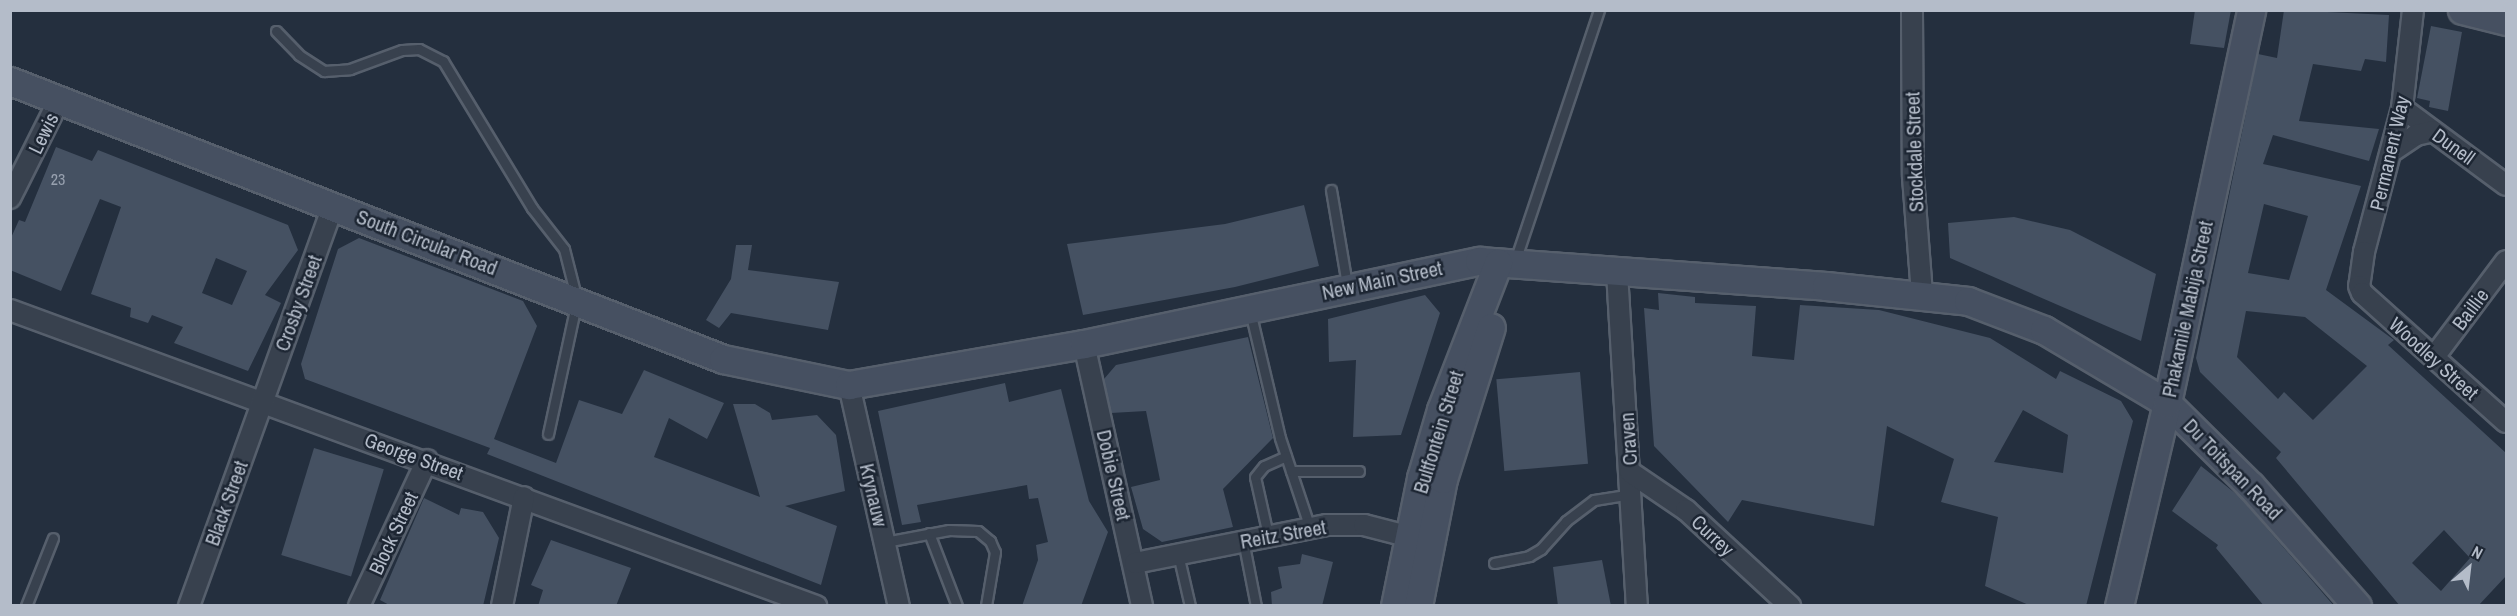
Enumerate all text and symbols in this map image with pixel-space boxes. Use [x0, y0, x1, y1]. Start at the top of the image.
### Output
street label: Stockdale Street [1900, 91, 1928, 213]
street label: Permanent Way [2364, 93, 2414, 213]
street label: Lewis [23, 108, 63, 158]
street label: Dunell [2428, 123, 2480, 169]
house number: 23 [51, 169, 65, 189]
street label: South Circular Road [353, 204, 501, 280]
street label: Phakamile Mabija Street [2157, 219, 2217, 399]
street label: Crosby Street [270, 252, 326, 354]
street label: New Main Street [1320, 256, 1444, 304]
street label: Baillie [2447, 284, 2493, 334]
street label: Woodley Street [2384, 312, 2484, 404]
street label: Bultfontein Street [1408, 368, 1468, 496]
street label: Craven [1614, 412, 1642, 466]
street label: Du Toitspan Road [2179, 413, 2287, 525]
street label: George Street [361, 427, 467, 485]
street label: Dobie Street [1092, 427, 1136, 523]
street label: Black Street [200, 457, 252, 549]
street label: Krynauw [855, 461, 893, 529]
street label: Block Street [363, 488, 423, 578]
street label: Currey [1687, 509, 1739, 561]
street label: Reitz Street [1238, 515, 1328, 553]
north arrow [2439, 538, 2499, 598]
text: N [2468, 540, 2487, 564]

